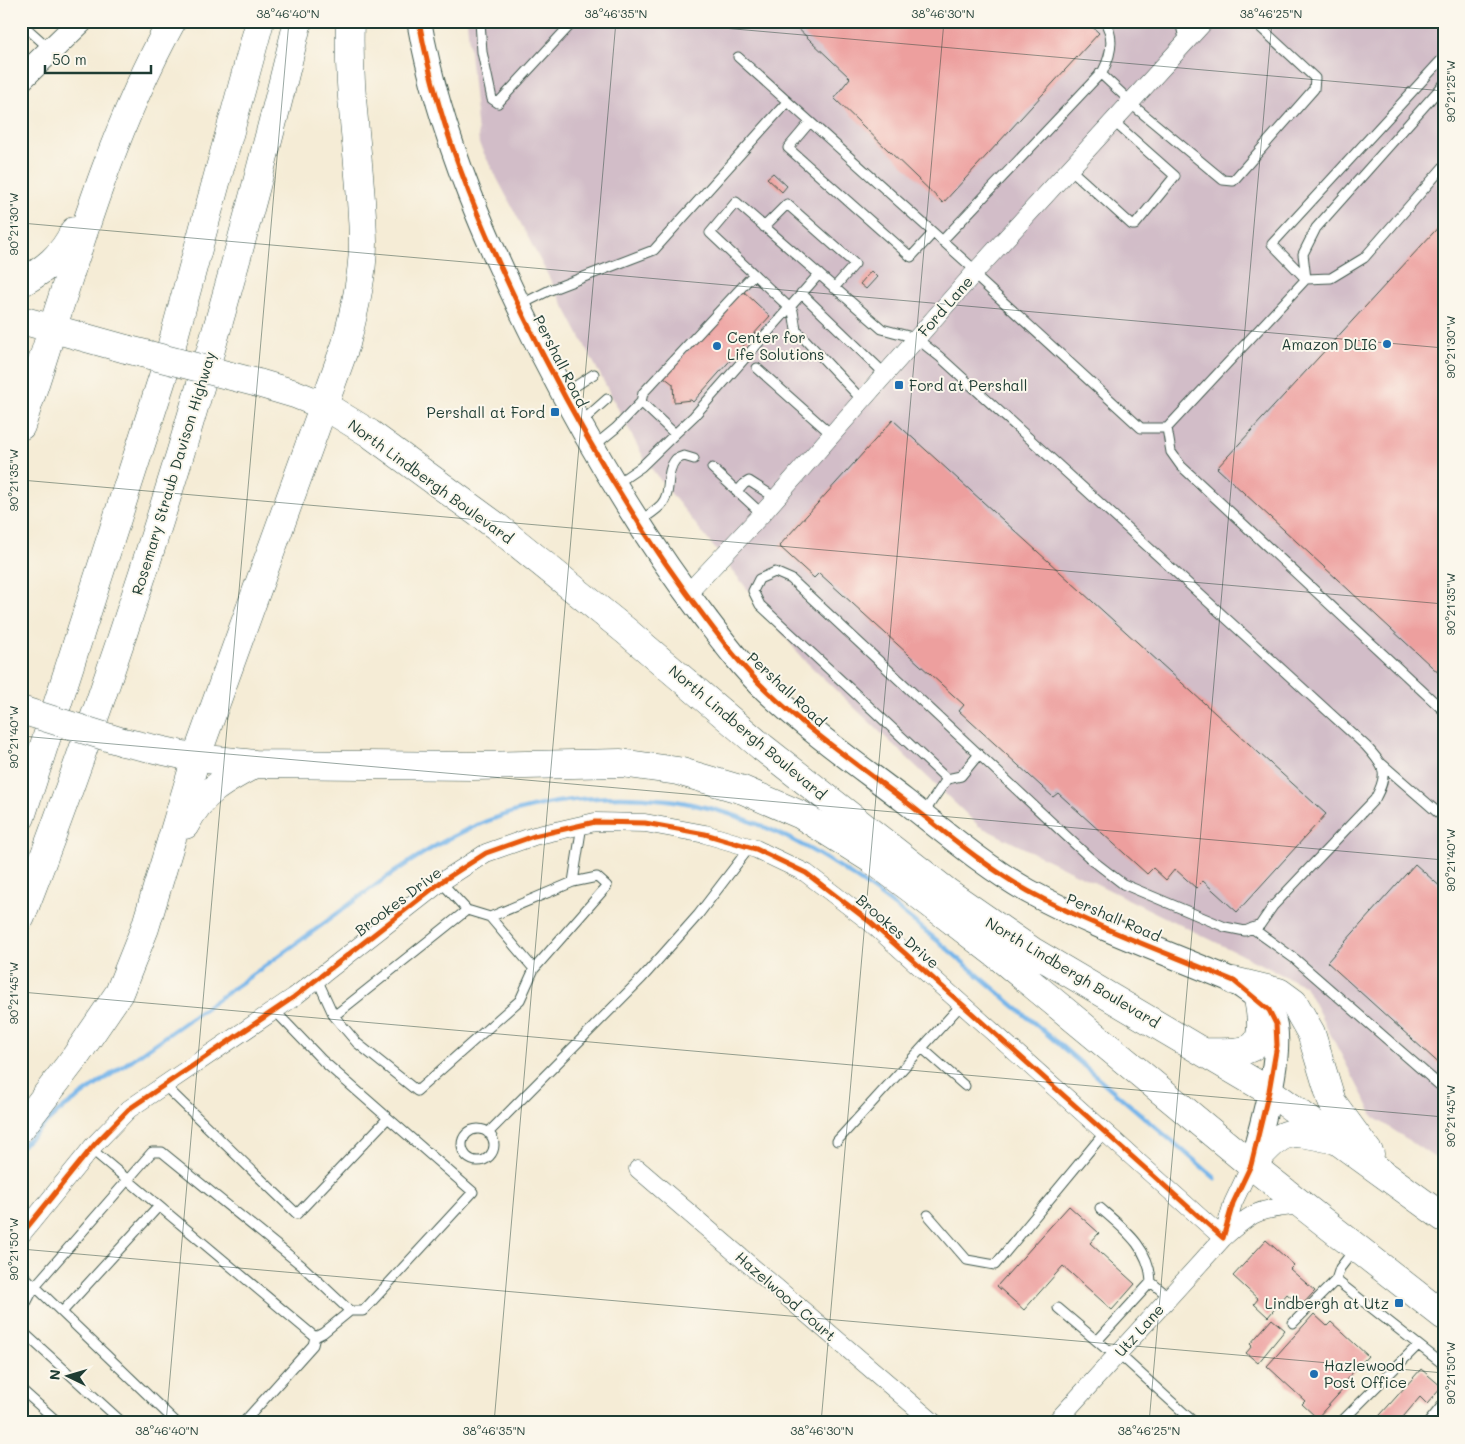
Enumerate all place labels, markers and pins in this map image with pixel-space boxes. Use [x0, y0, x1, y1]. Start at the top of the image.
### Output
place label: Center for Life Solutions [727, 327, 824, 364]
place label: Amazon DLI6 [1281, 334, 1377, 354]
marker: Amazon DLI6 [1381, 338, 1393, 350]
marker: Center for Life Solutions [711, 340, 723, 352]
place label: Ford at Pershall [909, 375, 1027, 395]
marker: Ford at Pershall [893, 379, 905, 391]
place label: Pershall at Ford [427, 402, 545, 422]
marker: Pershall at Ford [549, 406, 561, 418]
place label: Lindbergh at Utz [1265, 1293, 1389, 1313]
marker: Lindbergh at Utz [1393, 1297, 1405, 1309]
place label: Hazlewood Post Office [1324, 1355, 1407, 1392]
marker: Hazlewood Post Office [1308, 1368, 1320, 1380]

